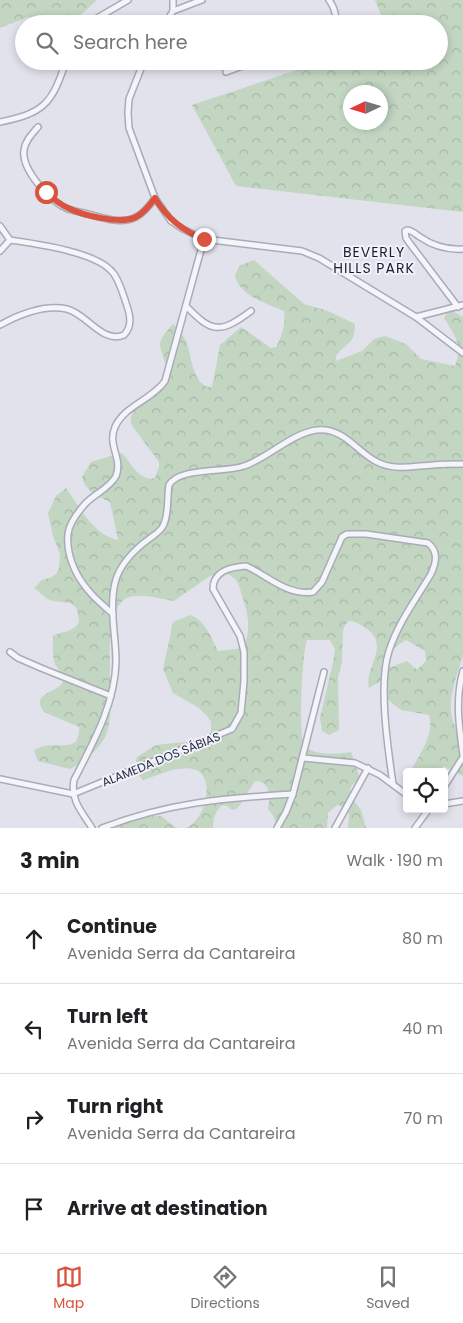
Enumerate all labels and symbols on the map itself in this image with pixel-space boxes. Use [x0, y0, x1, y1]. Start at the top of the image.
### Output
north arrow [343, 85, 388, 130]
route start [35, 181, 58, 204]
route end [193, 228, 216, 251]
district label: BEVERLY HILLS PARK [333, 242, 415, 278]
street label: ALAMEDA DOS SÁBIAS [99, 727, 223, 791]

